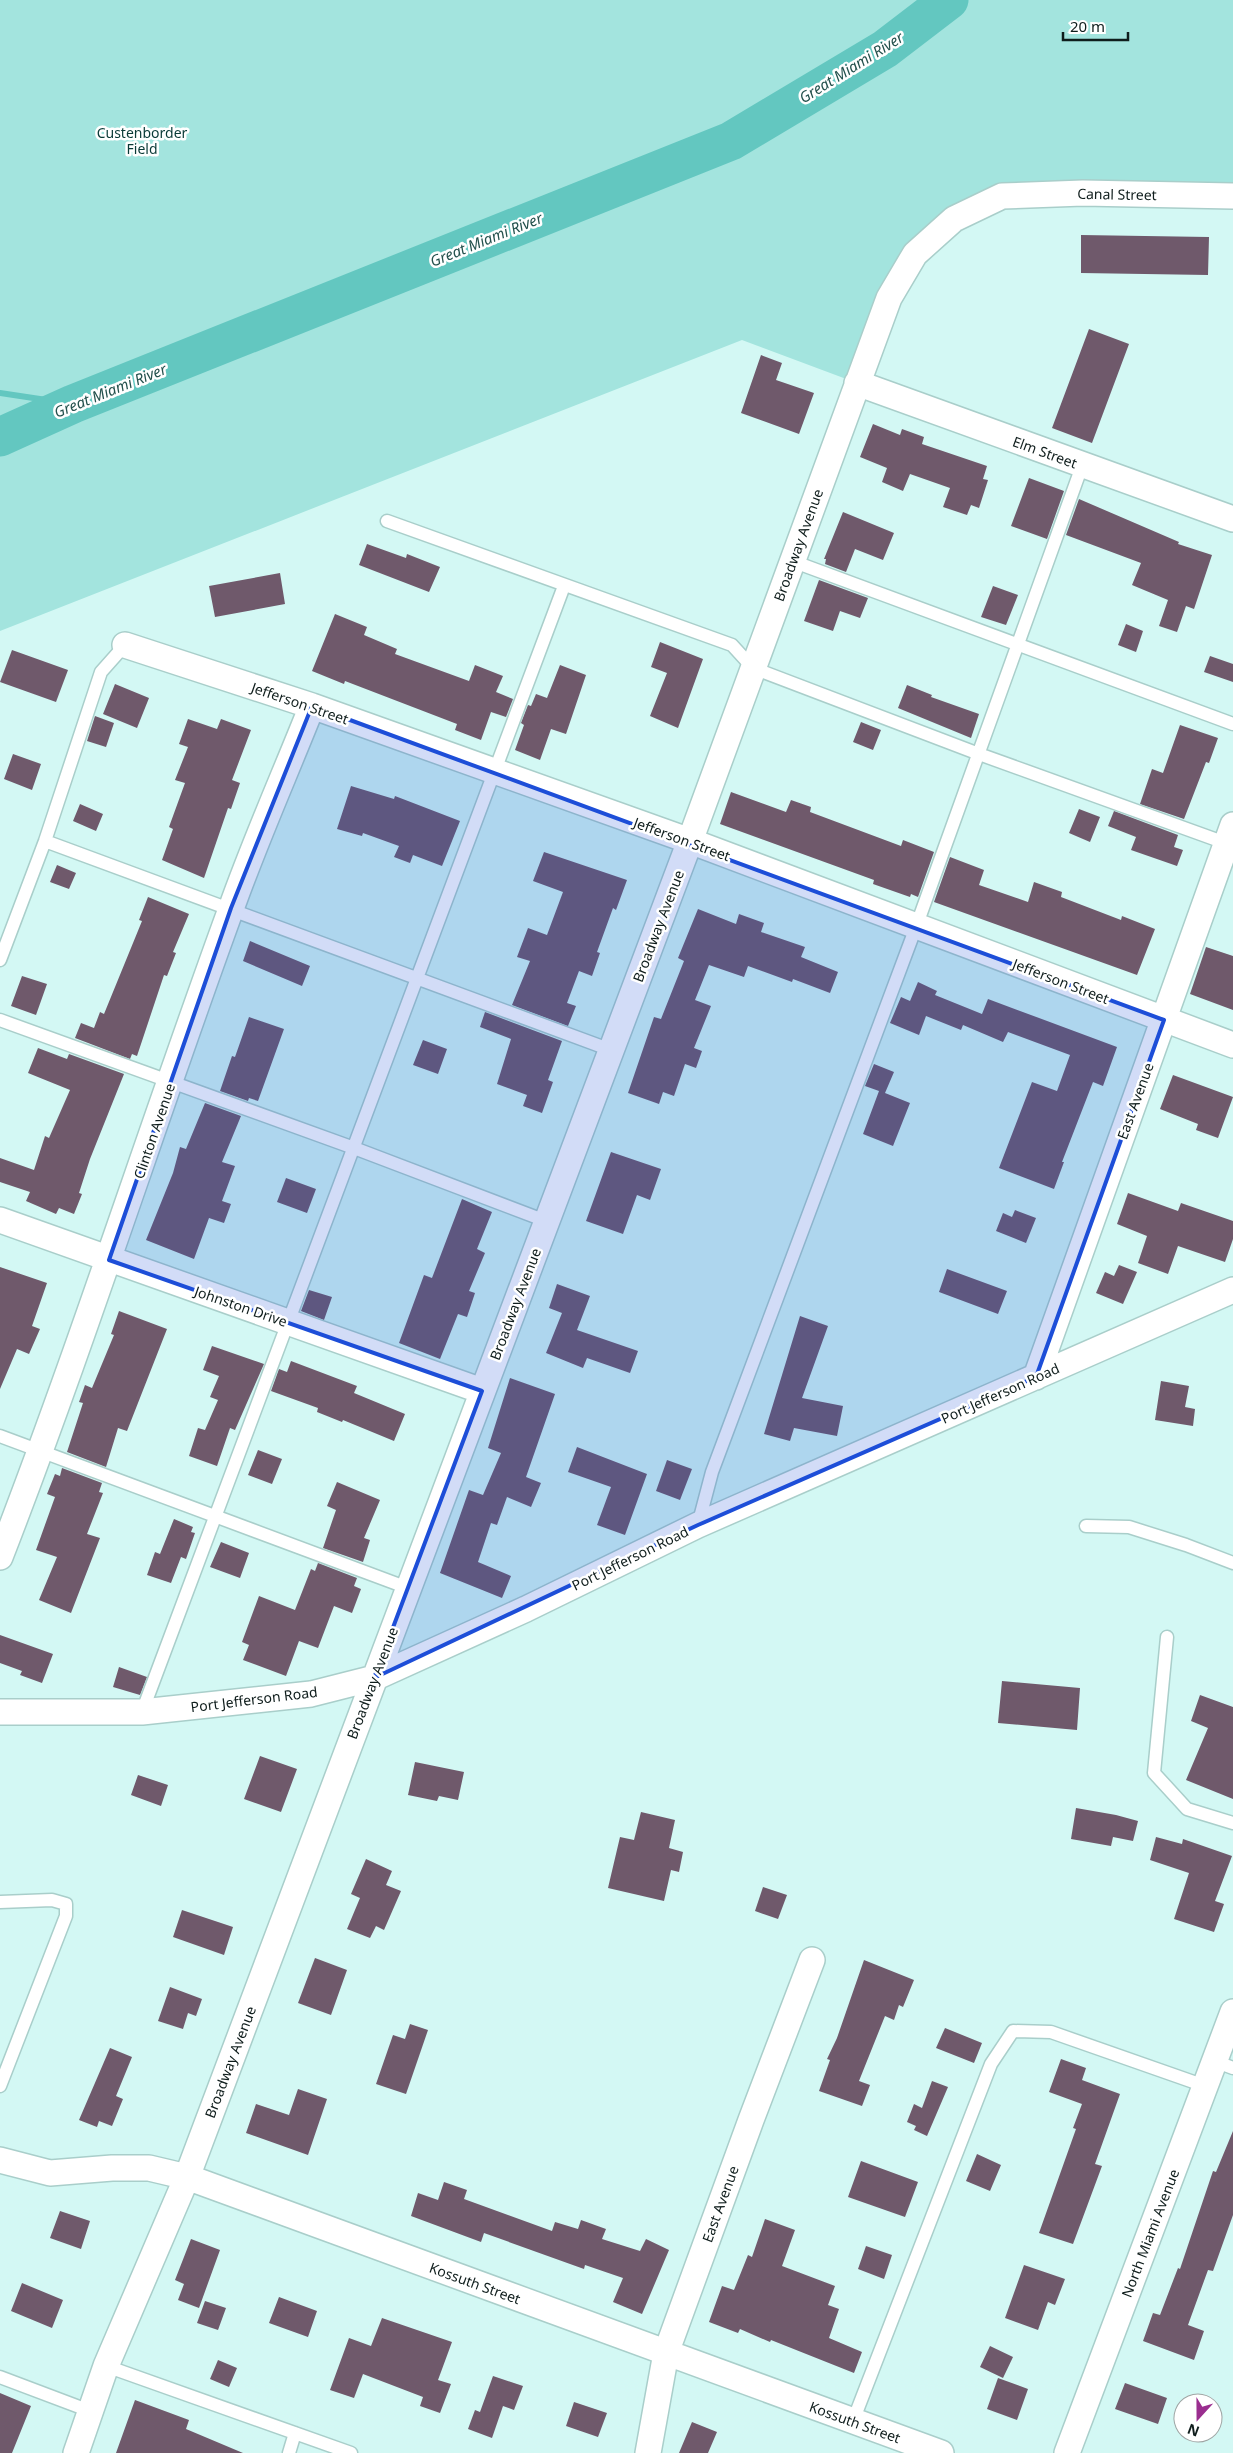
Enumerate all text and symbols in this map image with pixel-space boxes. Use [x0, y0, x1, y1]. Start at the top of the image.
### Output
scale bar [1063, 10, 1128, 42]
text: 20 m [1070, 16, 1105, 36]
water label: Great Miami River [795, 26, 908, 107]
park label: Custenborder Field [97, 123, 188, 158]
street label: Canal Street [1077, 184, 1157, 204]
water label: Great Miami River [427, 207, 546, 271]
water label: Great Miami River [51, 358, 170, 422]
street label: Elm Street [1010, 432, 1080, 472]
street label: Broadway Avenue [769, 486, 827, 604]
street label: Jefferson Street [247, 677, 351, 729]
street label: Jefferson Street [629, 812, 733, 865]
street label: Broadway Avenue [628, 867, 688, 985]
street label: Jefferson Street [1008, 953, 1112, 1008]
street label: East Avenue [1112, 1060, 1158, 1142]
street label: Clinton Avenue [129, 1081, 179, 1181]
street label: Broadway Avenue [485, 1245, 545, 1363]
street label: Johnston Drive [190, 1281, 290, 1331]
street label: Port Jefferson Road [938, 1358, 1062, 1428]
street label: Port Jefferson Road [569, 1522, 691, 1594]
street label: Broadway Avenue [342, 1624, 402, 1742]
street label: Port Jefferson Road [190, 1682, 318, 1716]
street label: Broadway Avenue [200, 2003, 260, 2121]
street label: East Avenue [697, 2163, 743, 2245]
street label: North Miami Avenue [1117, 2166, 1183, 2300]
street label: Kossuth Street [427, 2258, 523, 2308]
north arrow [1173, 2393, 1223, 2443]
street label: Kossuth Street [807, 2397, 903, 2447]
text: N [1184, 2420, 1202, 2442]

